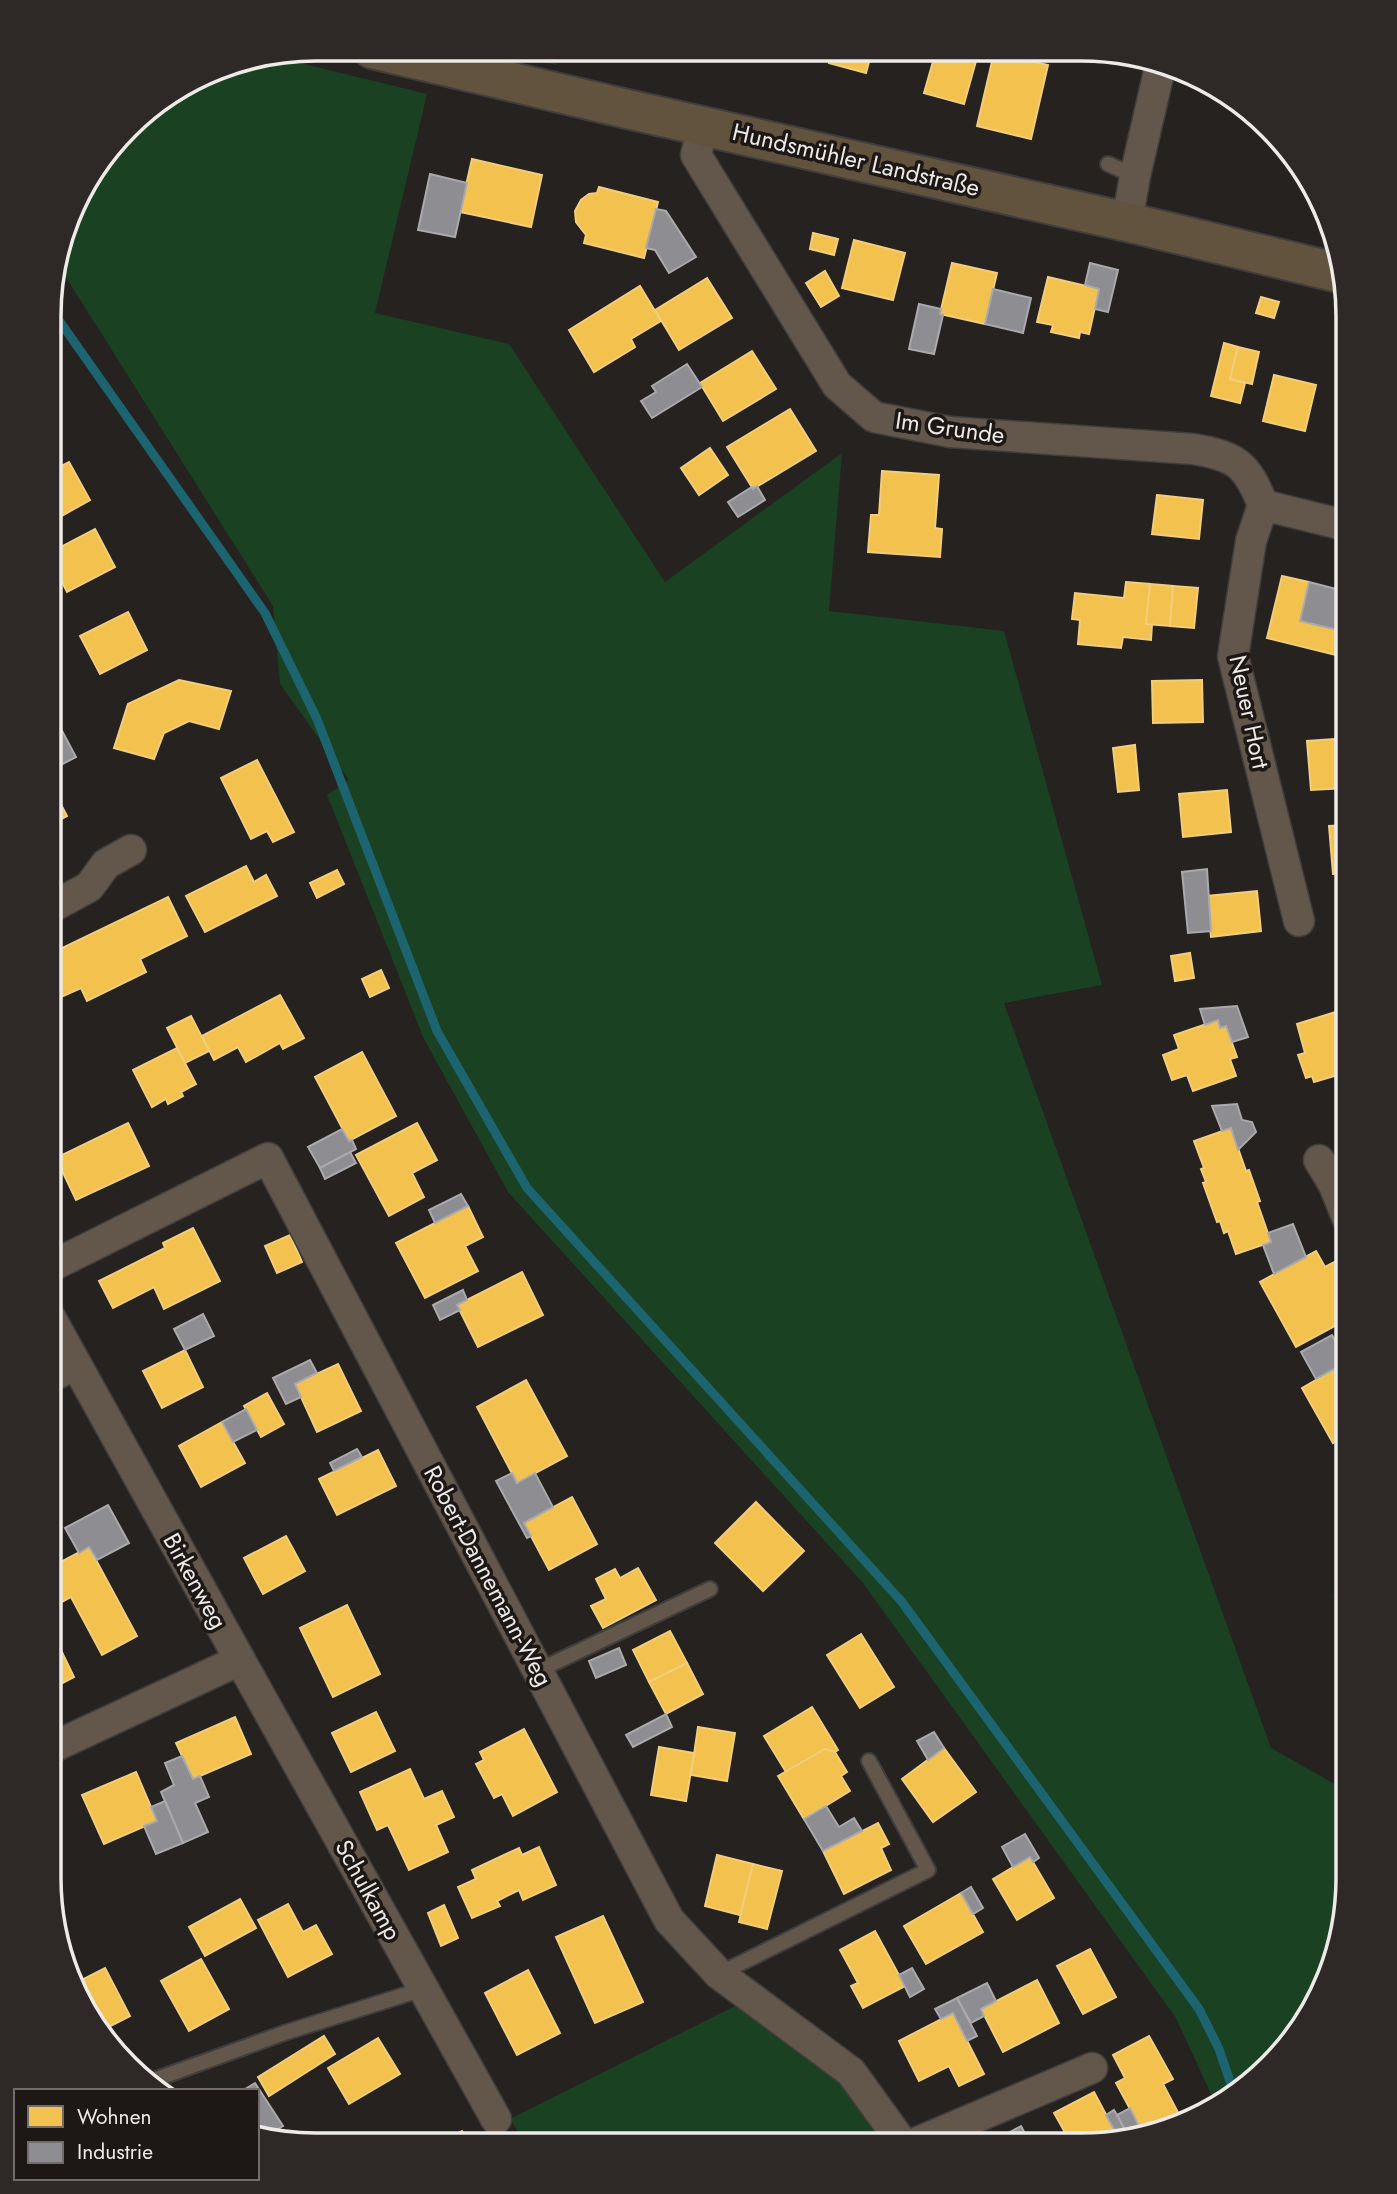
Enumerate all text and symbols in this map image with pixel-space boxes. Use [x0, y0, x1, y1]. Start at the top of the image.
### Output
street label: Hundsmühler Landstraße [729, 114, 983, 205]
street label: Im Grunde [893, 403, 1007, 452]
street label: Neuer Hort [1220, 652, 1279, 772]
street label: Robert-Dannemann-Weg [415, 1459, 562, 1692]
street label: Birkenweg [155, 1526, 236, 1635]
street label: Schulkamp [327, 1833, 410, 1946]
legend [14, 2089, 259, 2180]
text: Wohnen [77, 2102, 151, 2132]
text: Industrie [77, 2137, 153, 2167]

